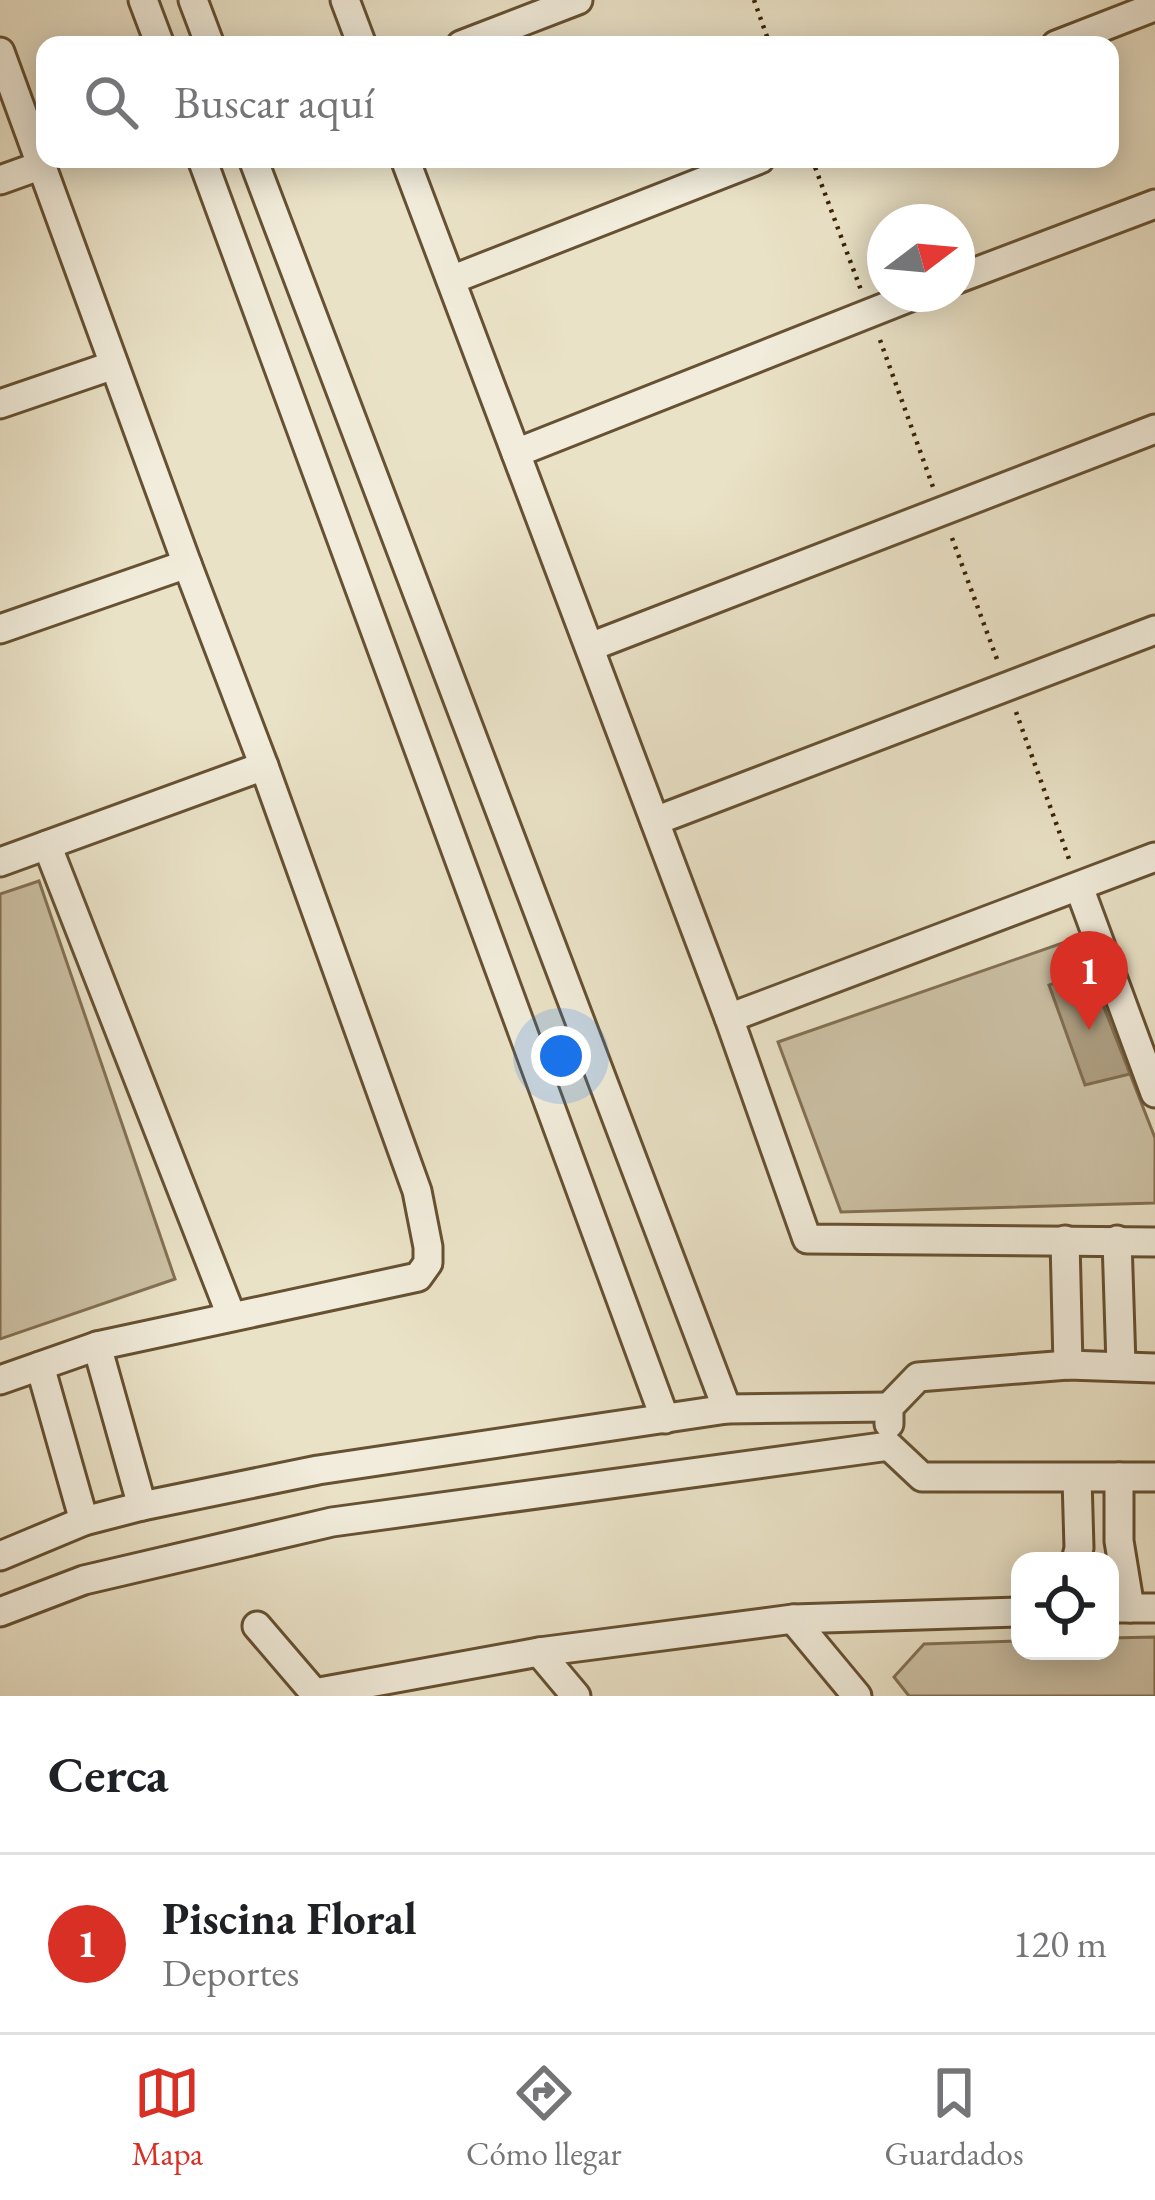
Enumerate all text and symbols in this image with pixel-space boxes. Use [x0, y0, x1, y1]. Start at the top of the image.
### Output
search box [36, 36, 1119, 168]
icon: search [78, 69, 144, 135]
text: Buscar aquí [174, 73, 374, 131]
north arrow [867, 204, 975, 312]
pin: 1 [1050, 931, 1128, 1030]
your location [531, 1026, 591, 1086]
map controls [1011, 1552, 1119, 1660]
button: locate [1011, 1552, 1119, 1660]
text: Cerca [48, 1741, 168, 1807]
text: Piscina Floral [162, 1889, 417, 1947]
text: 1 [77, 1918, 97, 1969]
text: 120 m [1013, 1918, 1107, 1969]
text: Deportes [162, 1947, 299, 1998]
tab: Mapa [131, 2060, 203, 2175]
tab: Cómo llegar [466, 2060, 622, 2175]
tab: Guardados [884, 2060, 1024, 2175]

